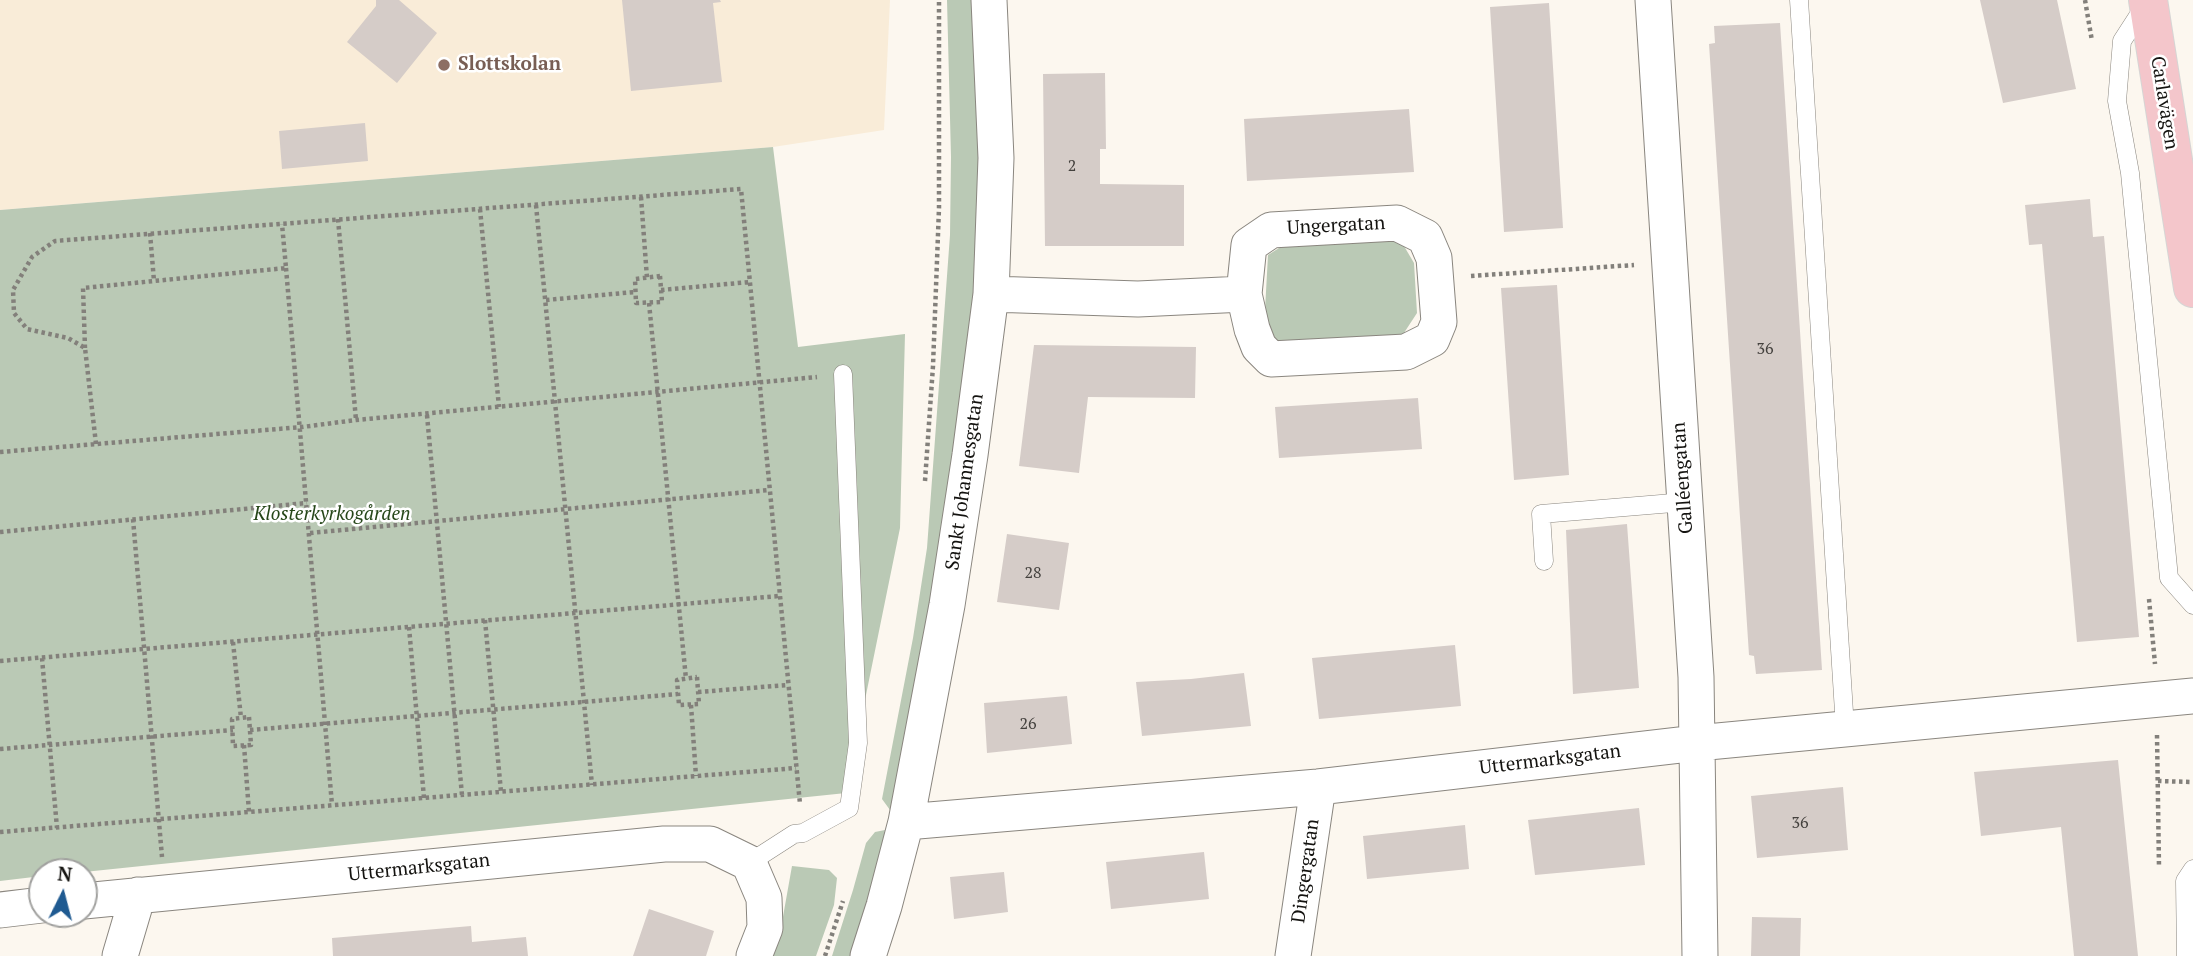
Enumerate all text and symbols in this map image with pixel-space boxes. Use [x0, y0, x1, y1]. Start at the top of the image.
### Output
place label: Slottskolan [458, 54, 561, 76]
street label: Carlavägen [2145, 55, 2183, 151]
marker: Slottskolan [436, 57, 452, 73]
house number: 2 [1068, 156, 1076, 176]
street label: Ungergatan [1286, 212, 1386, 240]
house number: 36 [1756, 339, 1774, 359]
street label: Sankt Johannesgatan [941, 392, 989, 572]
street label: Galléengatan [1668, 421, 1698, 535]
park label: Klosterkyrkogården [253, 504, 411, 526]
house number: 28 [1024, 563, 1042, 583]
house number: 26 [1019, 714, 1037, 734]
street label: Uttermarksgatan [1478, 740, 1622, 780]
house number: 36 [1791, 813, 1809, 833]
street label: Dingergatan [1287, 818, 1325, 924]
street label: Uttermarksgatan [347, 849, 491, 887]
north arrow [28, 858, 98, 928]
text: N [57, 860, 74, 887]

